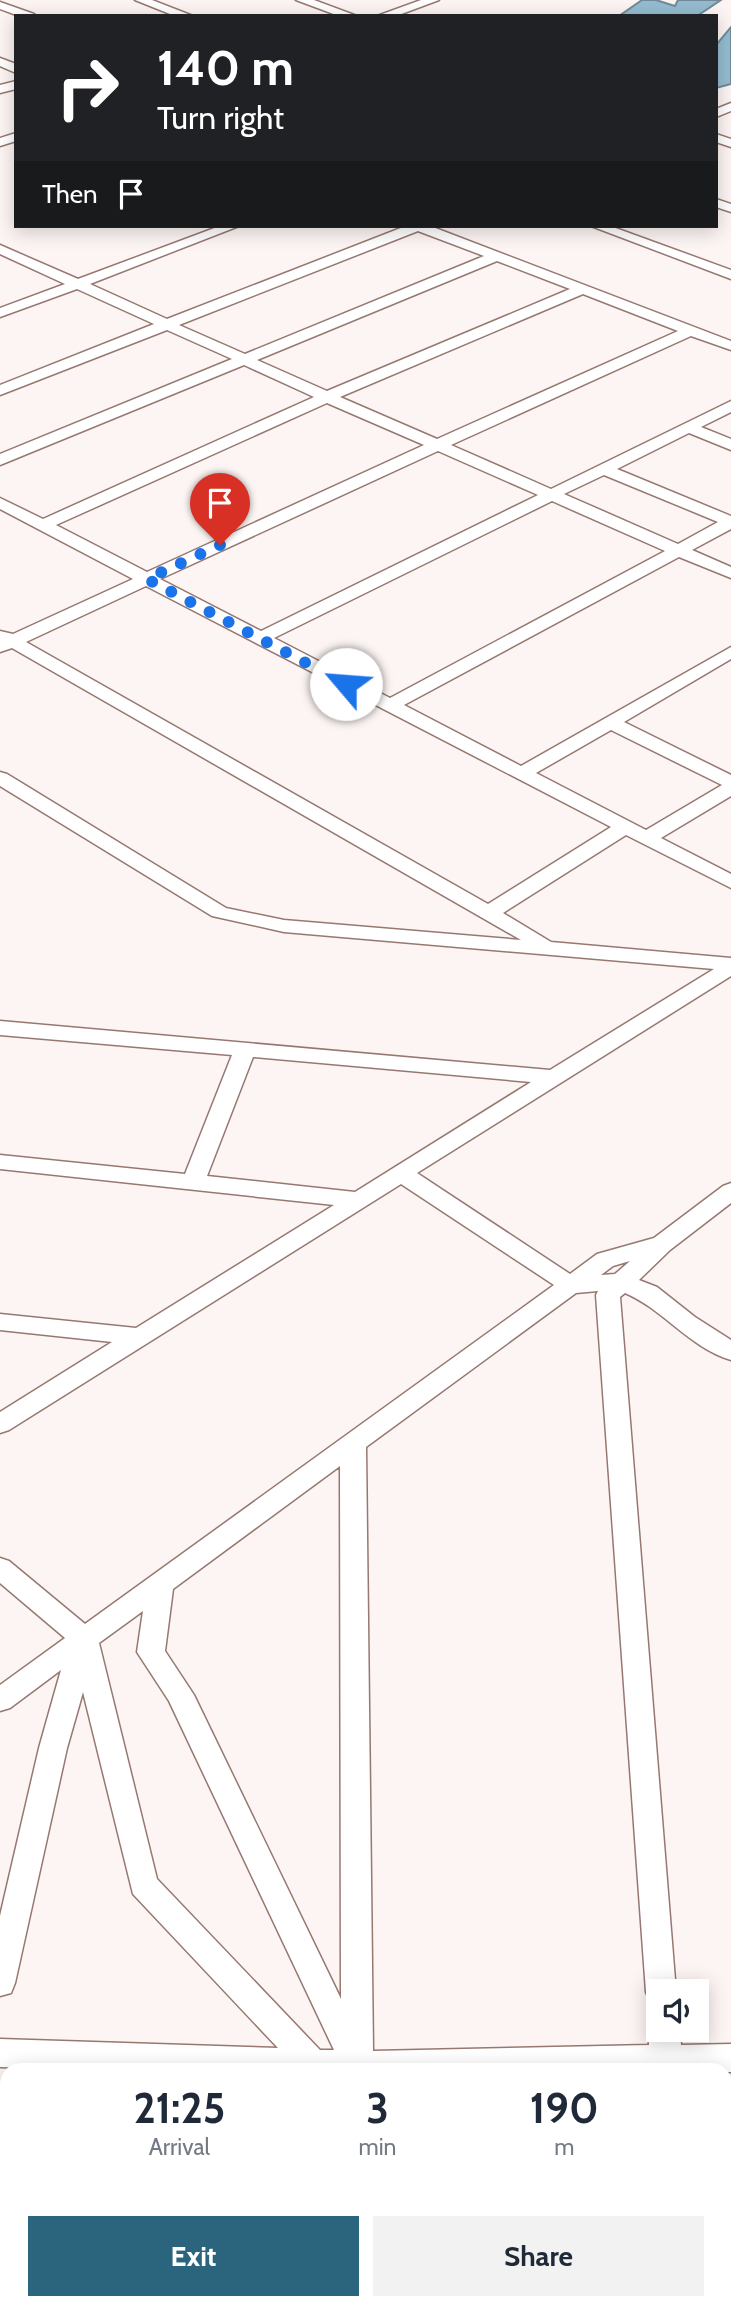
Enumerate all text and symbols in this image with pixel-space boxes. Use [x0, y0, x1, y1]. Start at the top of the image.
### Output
text: 140 m [157, 38, 294, 97]
icon: right [42, 42, 133, 133]
text: Turn right [157, 98, 284, 137]
icon: arrive [112, 175, 150, 213]
text: Then [42, 178, 98, 210]
pin [190, 473, 250, 545]
icon: arrive [201, 484, 239, 522]
position arrow [309, 647, 383, 721]
map controls [646, 1979, 709, 2042]
button: sound [646, 1979, 709, 2042]
text: 21:25 [133, 2082, 225, 2134]
text: 3 [366, 2082, 389, 2134]
text: 190 [530, 2082, 599, 2134]
text: Arrival [149, 2133, 210, 2161]
text: min [359, 2133, 396, 2161]
text: m [554, 2133, 574, 2161]
button: Exit [28, 2216, 359, 2296]
button: Share [373, 2216, 704, 2296]

